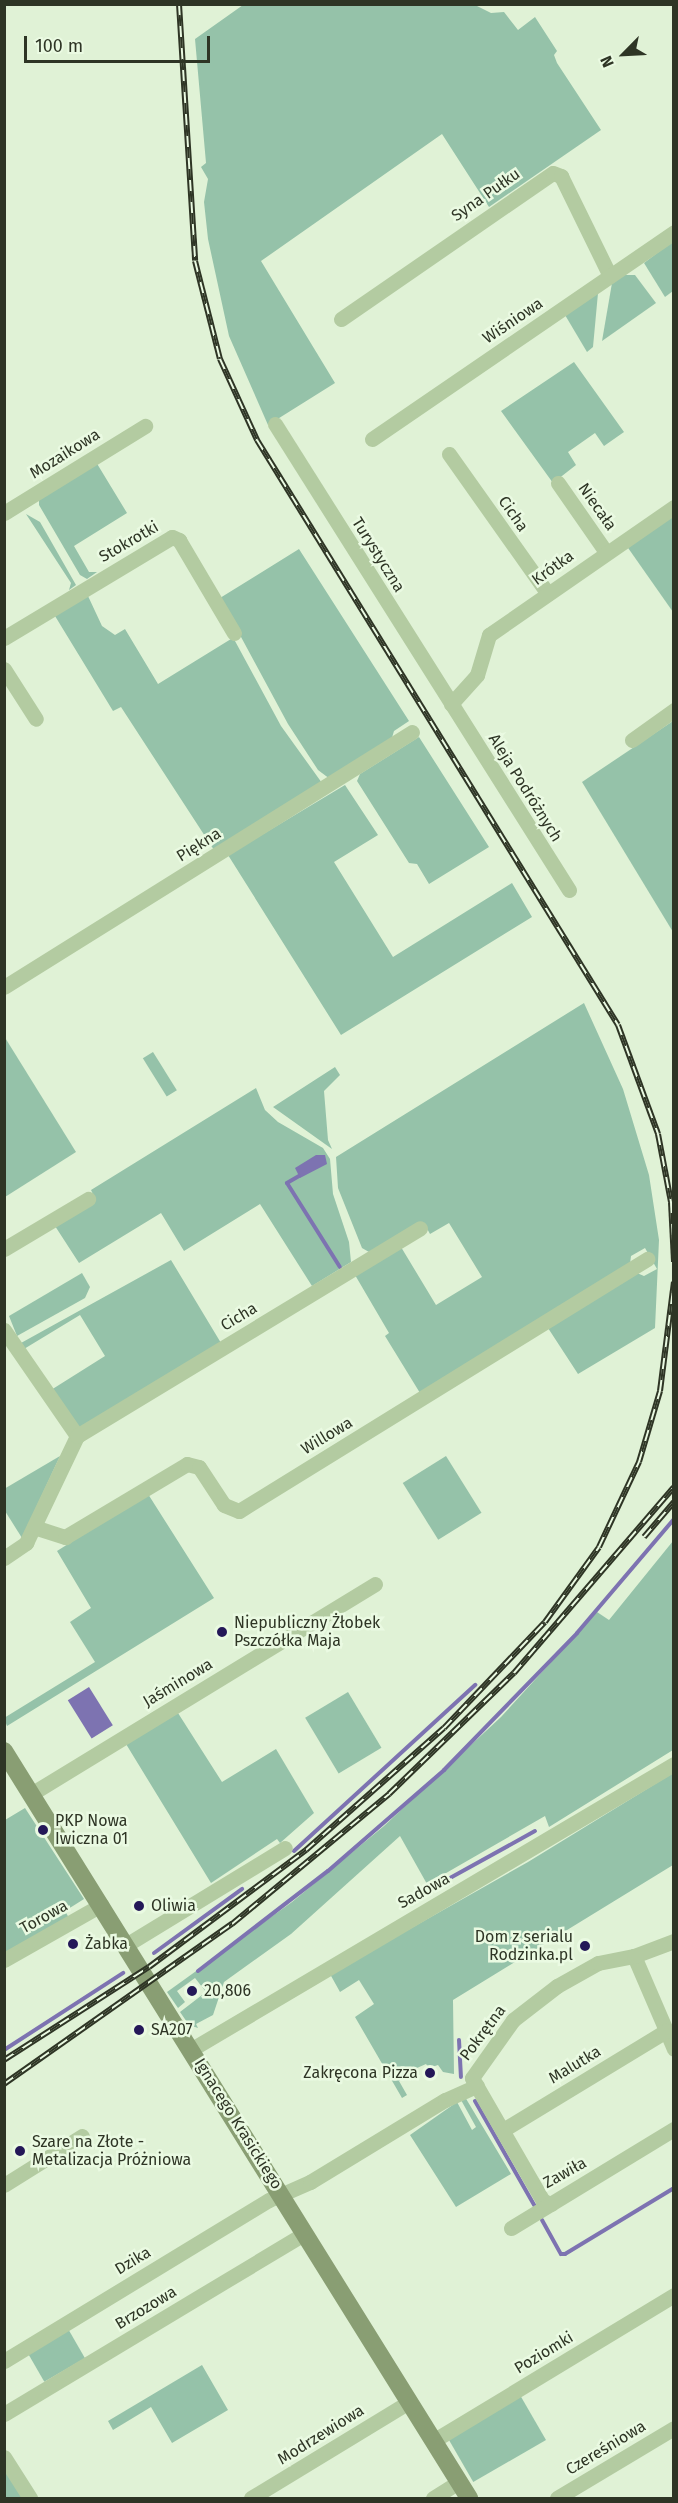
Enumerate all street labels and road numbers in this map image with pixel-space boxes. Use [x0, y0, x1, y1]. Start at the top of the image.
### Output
street label: Syna Pułku [448, 164, 524, 226]
street label: Wiśniowa [479, 294, 547, 348]
street label: Mozaikowa [26, 425, 104, 483]
street label: Niecała [574, 479, 620, 535]
street label: Cicha [494, 492, 532, 536]
street label: Turystyczna [347, 514, 409, 596]
street label: Stokrotki [96, 517, 162, 567]
street label: Krótka [528, 546, 578, 590]
street label: Aleja Podróżnych [484, 730, 566, 846]
street label: Piękna [173, 824, 225, 866]
street label: Cicha [217, 1299, 261, 1335]
street label: Willowa [298, 1413, 356, 1459]
street label: Jaśminowa [140, 1655, 216, 1711]
street label: Sadowa [395, 1869, 453, 1913]
street label: Torowa [17, 1896, 71, 1938]
street label: Pokrętna [456, 2001, 510, 2065]
street label: Malutka [545, 2042, 605, 2088]
street label: Ignacego Krasickiego [190, 2055, 286, 2193]
street label: Zawiła [540, 2153, 590, 2193]
street label: Dzika [112, 2243, 154, 2279]
street label: Brzozowa [112, 2282, 180, 2334]
street label: Poziomki [511, 2328, 577, 2378]
street label: Modrzewiowa [274, 2401, 368, 2469]
street label: Czereśniowa [563, 2417, 649, 2479]

